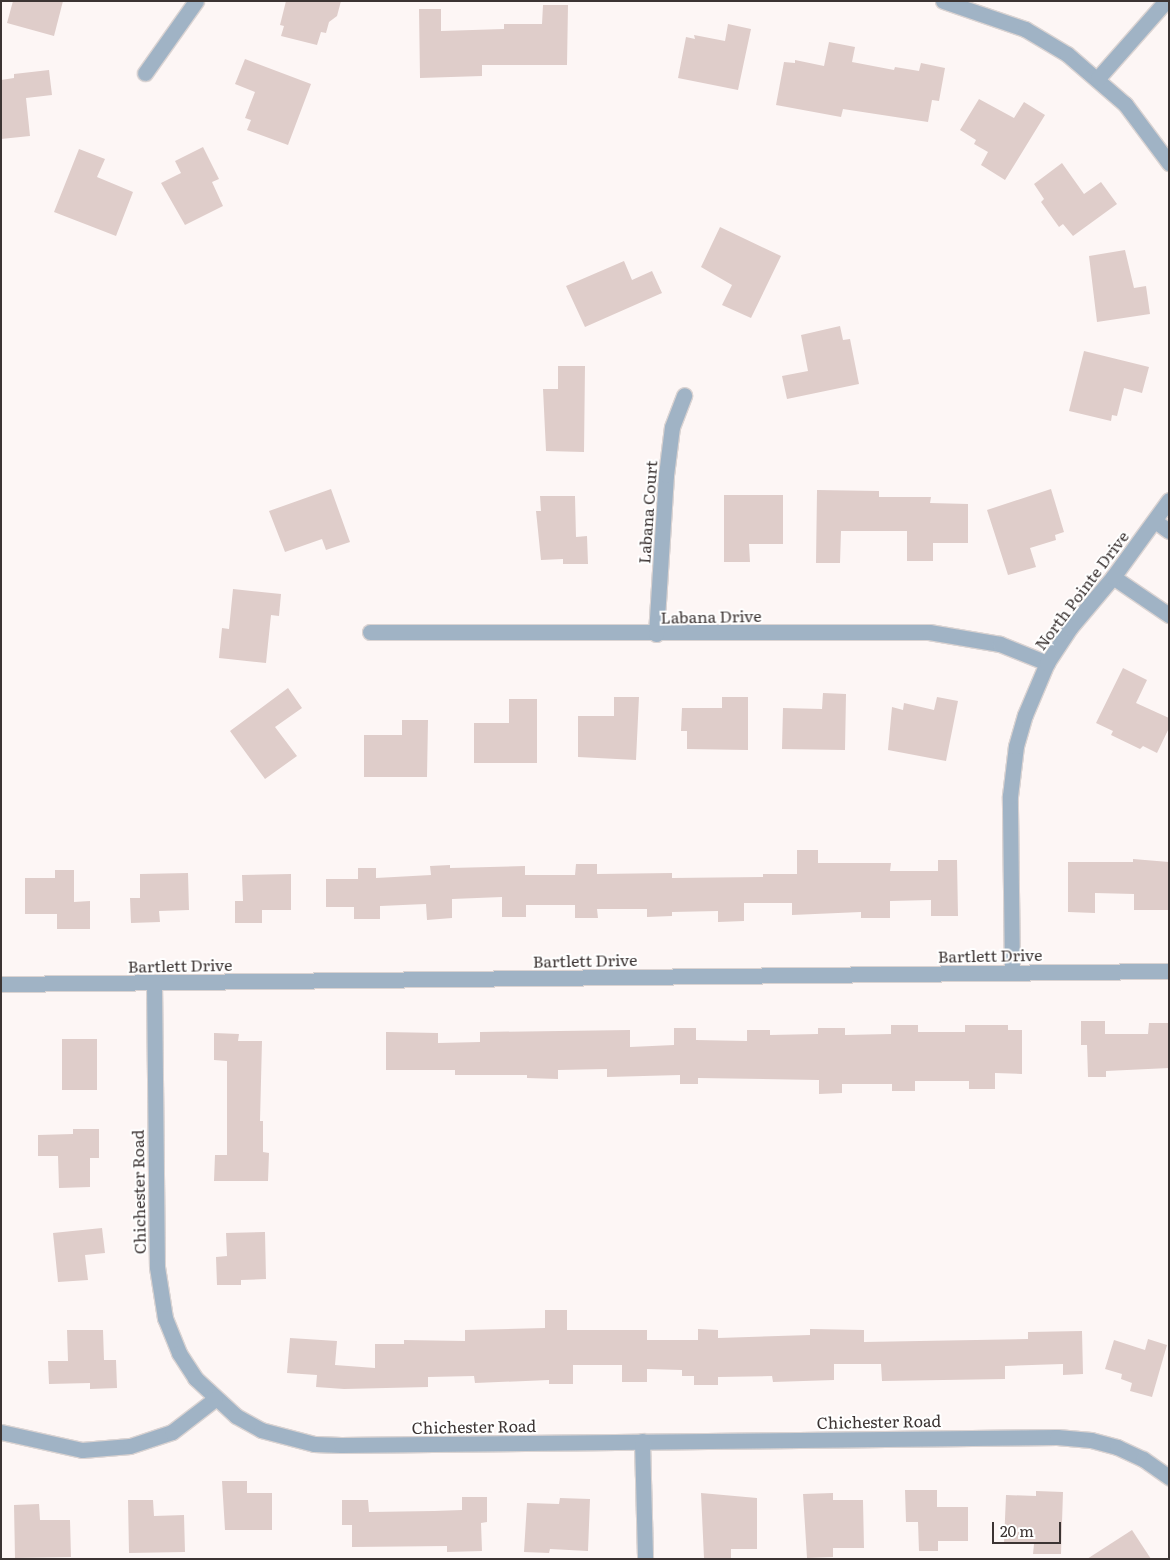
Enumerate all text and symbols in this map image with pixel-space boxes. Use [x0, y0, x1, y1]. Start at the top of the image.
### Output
street label: Labana Court [634, 460, 660, 564]
street label: North Pointe Drive [1030, 527, 1132, 653]
street label: Labana Drive [660, 606, 762, 626]
street label: Bartlett Drive [938, 944, 1042, 966]
street label: Bartlett Drive [533, 949, 637, 971]
street label: Bartlett Drive [128, 954, 232, 976]
street label: Chichester Road [127, 1130, 149, 1254]
street label: Chichester Road [817, 1410, 941, 1432]
street label: Chichester Road [412, 1415, 536, 1437]
scale bar [995, 1512, 1064, 1544]
text: 20 m [1000, 1519, 1034, 1542]

